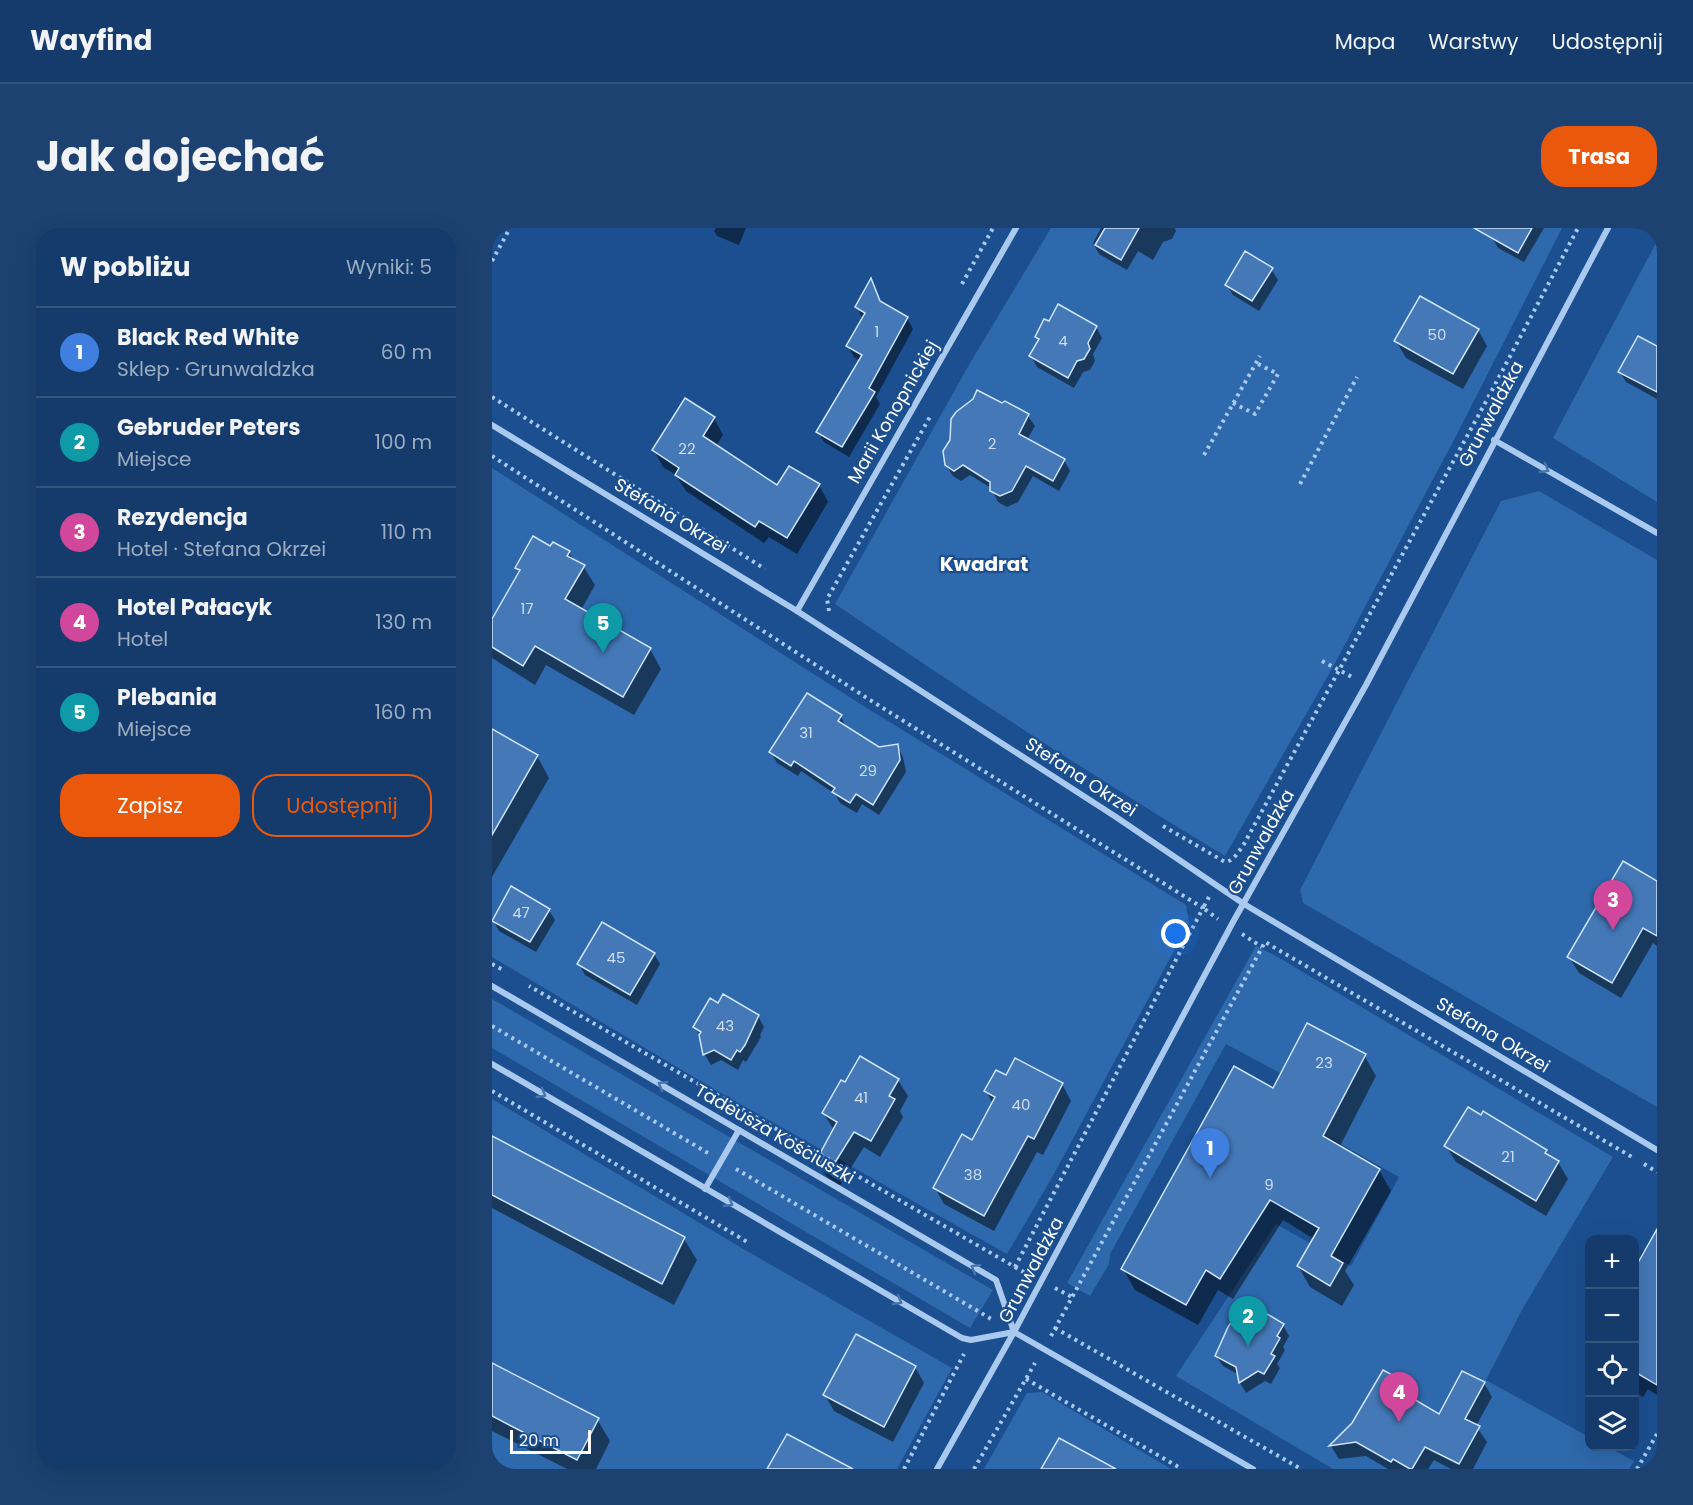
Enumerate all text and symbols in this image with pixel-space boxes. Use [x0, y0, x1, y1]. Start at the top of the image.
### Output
text: Wayfind [30, 21, 152, 60]
text: Mapa [1335, 27, 1395, 56]
text: Warstwy [1428, 27, 1519, 56]
text: Udostępnij [1552, 27, 1663, 56]
button: Trasa [1541, 126, 1657, 187]
text: Jak dojechać [36, 127, 325, 186]
text: W pobliżu [60, 249, 191, 285]
text: Wyniki: 5 [346, 253, 432, 281]
house number: 1 [875, 321, 879, 342]
text: Black Red White [117, 322, 299, 353]
house number: 50 [1428, 324, 1446, 345]
house number: 4 [1058, 330, 1068, 351]
street label: Marii Konopnickiej [841, 335, 944, 488]
text: 1 [76, 338, 83, 366]
text: 60 m [381, 338, 432, 366]
text: Sklep · Grunwaldzka [117, 355, 315, 383]
street label: Grunwaldzka [1452, 356, 1529, 471]
text: Gebruder Peters [117, 412, 301, 443]
text: 2 [74, 428, 85, 456]
text: 100 m [375, 428, 432, 456]
house number: 2 [988, 433, 996, 454]
house number: 22 [678, 438, 696, 459]
text: Miejsce [117, 445, 191, 473]
one-way arrow [1539, 462, 1549, 473]
street label: Stefana Okrzei [610, 472, 733, 559]
text: Rezydencja [117, 502, 248, 533]
text: 3 [73, 518, 86, 546]
text: 110 m [381, 518, 432, 546]
text: Hotel · Stefana Okrzei [117, 535, 326, 563]
district label: Kwadrat [940, 550, 1028, 578]
text: Hotel Pałacyk [117, 592, 272, 623]
house number: 17 [521, 598, 534, 619]
pin: 5 [584, 604, 622, 653]
text: 4 [73, 608, 86, 636]
text: 130 m [375, 608, 432, 636]
text: Hotel [117, 625, 168, 653]
text: Plebania [117, 682, 217, 713]
text: 5 [73, 698, 86, 726]
text: 160 m [374, 698, 432, 726]
text: Miejsce [117, 715, 191, 743]
house number: 31 [799, 722, 813, 743]
street label: Stefana Okrzei [1020, 731, 1142, 822]
house number: 29 [859, 760, 877, 781]
button: Zapisz [60, 774, 240, 837]
button: Udostępnij [252, 774, 432, 837]
street label: Grunwaldzka [1221, 785, 1300, 899]
pin: 3 [1594, 880, 1632, 930]
house number: 47 [512, 902, 530, 923]
your location [1161, 919, 1190, 948]
house number: 45 [607, 947, 625, 968]
street label: Stefana Okrzei [1432, 991, 1555, 1078]
house number: 43 [716, 1015, 734, 1036]
house number: 23 [1315, 1052, 1333, 1073]
street label: Tadeusza Kościuszki [691, 1077, 860, 1190]
one-way arrow [657, 1081, 668, 1093]
one-way arrow [536, 1087, 547, 1098]
house number: 41 [854, 1087, 868, 1108]
house number: 40 [1012, 1094, 1030, 1115]
pin: 1 [1190, 1128, 1230, 1178]
house number: 21 [1501, 1146, 1515, 1167]
house number: 38 [964, 1164, 982, 1185]
house number: 9 [1264, 1174, 1274, 1195]
one-way arrow [723, 1196, 733, 1207]
street label: Grunwaldzka [992, 1212, 1069, 1327]
map controls [1585, 1235, 1639, 1451]
button: + [1585, 1235, 1639, 1289]
one-way arrow [971, 1264, 981, 1275]
button: − [1585, 1289, 1639, 1343]
one-way arrow [892, 1293, 902, 1305]
pin: 2 [1228, 1296, 1268, 1346]
button: locate [1585, 1343, 1639, 1397]
pin: 4 [1380, 1372, 1418, 1422]
button: layers [1585, 1397, 1639, 1451]
scale bar [510, 1427, 591, 1454]
text: 20 m [519, 1429, 559, 1452]

